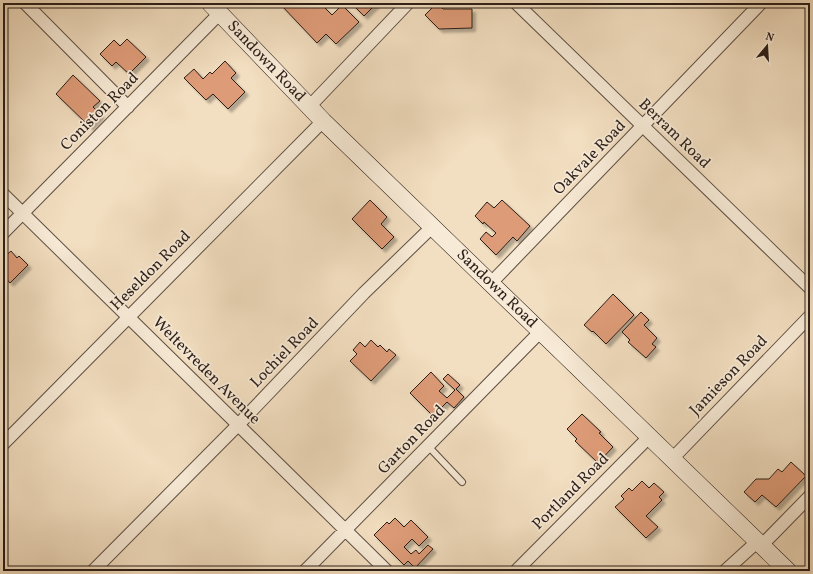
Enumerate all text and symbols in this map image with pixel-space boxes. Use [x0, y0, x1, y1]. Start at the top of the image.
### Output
street label: Sandown Road [222, 16, 310, 107]
north arrow [747, 26, 787, 66]
text: N [764, 30, 776, 46]
street label: Coniston Road [56, 68, 144, 156]
street label: Berram Road [633, 94, 715, 174]
street label: Oakvale Road [549, 116, 631, 200]
street label: Heseldon Road [106, 226, 196, 316]
street label: Sandown Road [451, 245, 542, 333]
street label: Weltevreden Avenue [147, 312, 265, 430]
street label: Lochiel Road [246, 313, 324, 393]
street label: Jamieson Road [685, 331, 773, 421]
street label: Garton Road [373, 400, 451, 480]
street label: Portland Road [528, 449, 614, 535]

